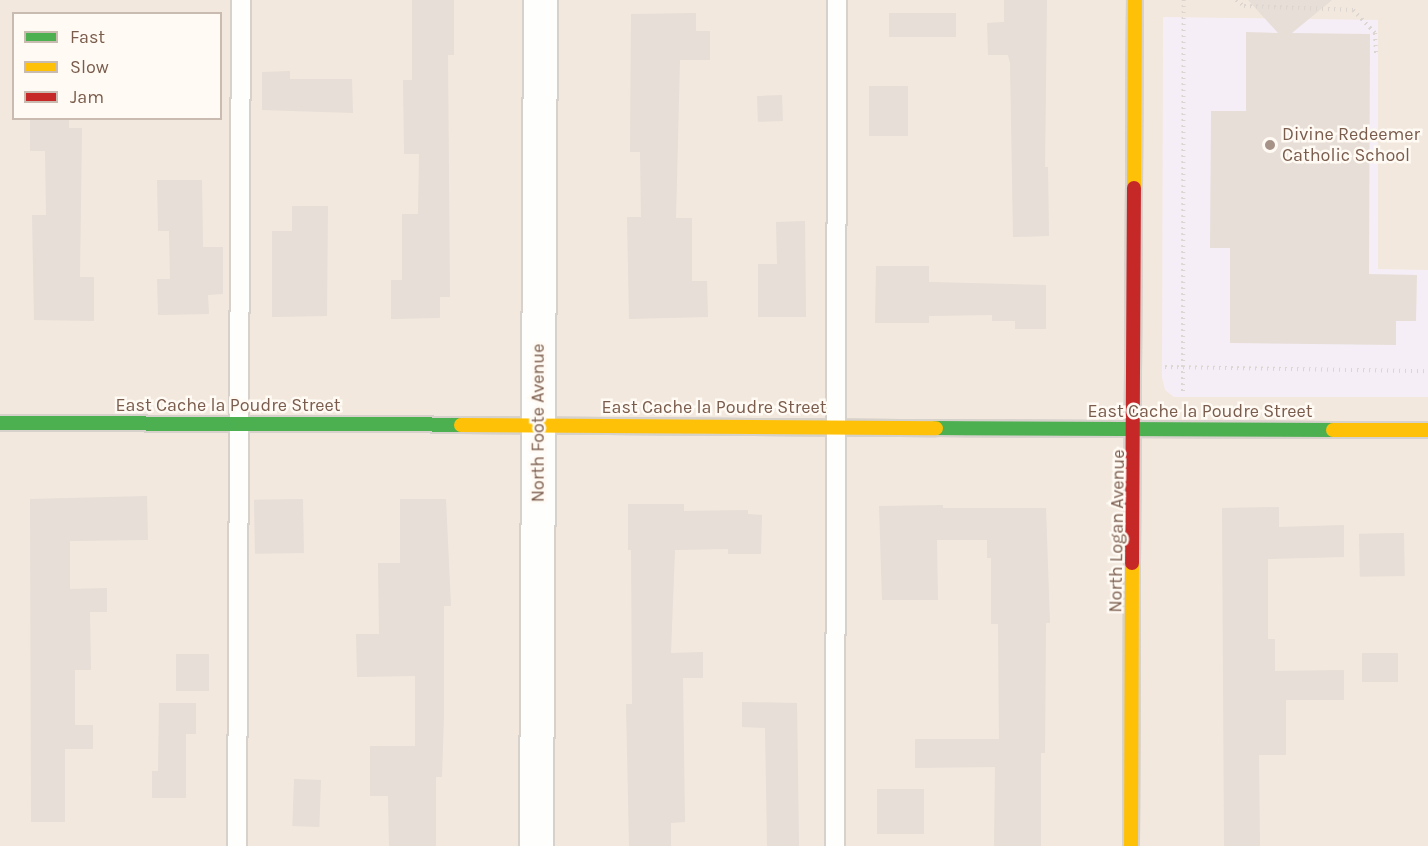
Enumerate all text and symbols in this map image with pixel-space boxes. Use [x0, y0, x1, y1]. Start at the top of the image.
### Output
legend [12, 12, 222, 120]
text: Fast [70, 26, 105, 48]
text: Slow [70, 56, 109, 78]
text: Jam [70, 86, 104, 108]
place label: Divine Redeemer Catholic School [1282, 124, 1420, 166]
marker: Divine Redeemer Catholic School [1263, 138, 1277, 152]
street label: North Foote Avenue [527, 344, 549, 502]
street label: East Cache la Poudre Street [115, 394, 341, 416]
street label: East Cache la Poudre Street [601, 396, 827, 418]
street label: East Cache la Poudre Street [1087, 400, 1313, 422]
street label: North Logan Avenue [1105, 449, 1129, 613]

